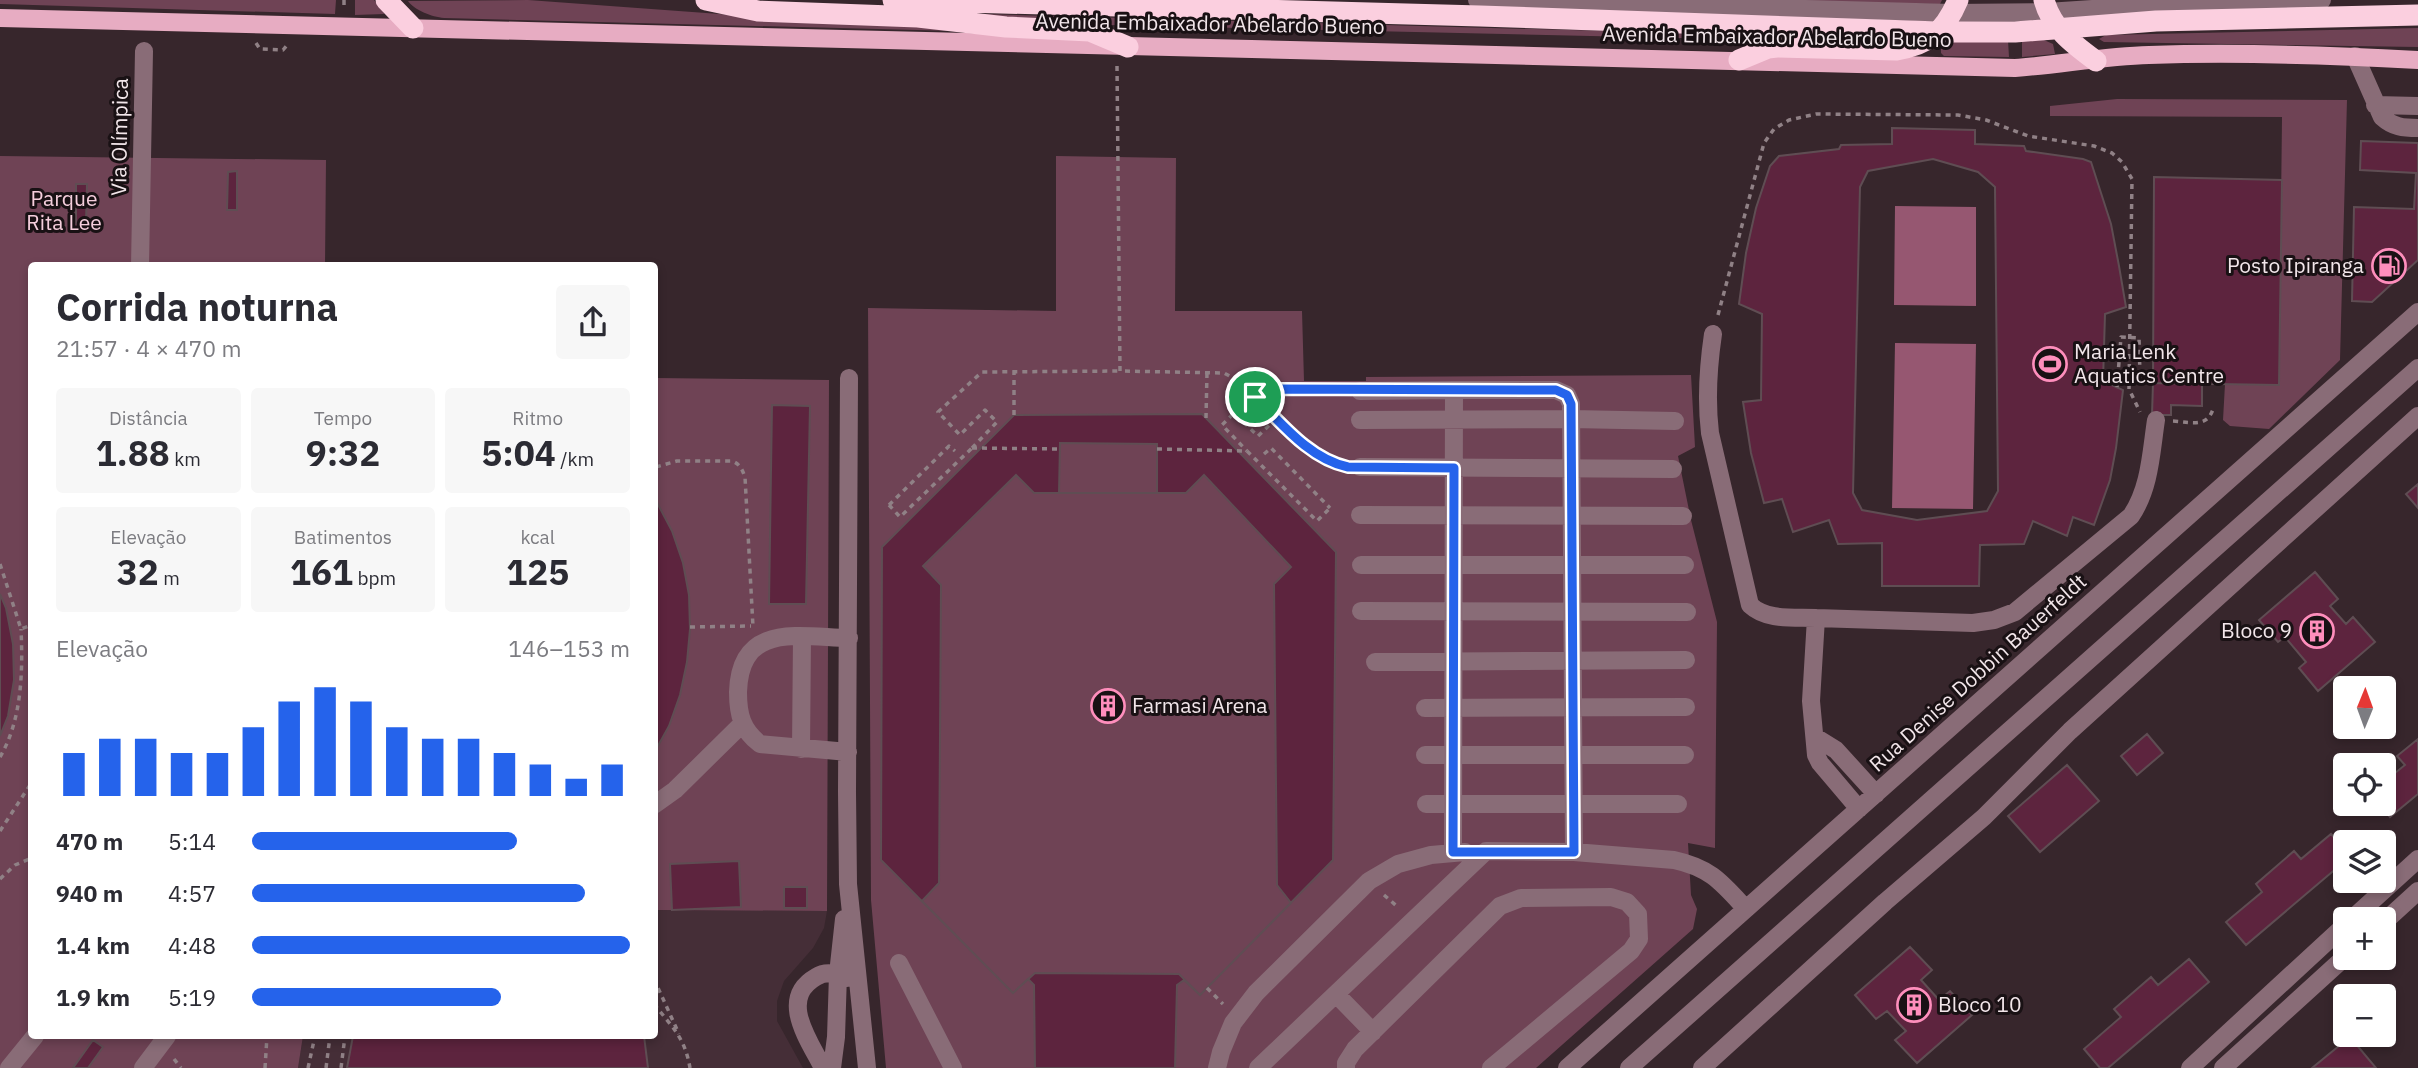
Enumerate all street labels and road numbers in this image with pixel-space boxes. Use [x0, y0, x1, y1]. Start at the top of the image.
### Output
street label: Avenida Embaixador Abelardo Bueno [1035, 6, 1385, 40]
street label: Avenida Embaixador Abelardo Bueno [1602, 19, 1952, 53]
street label: Via Olímpica [104, 78, 134, 196]
street label: Rua Denise Dobbin Bauerfeldt [1863, 567, 2092, 777]

